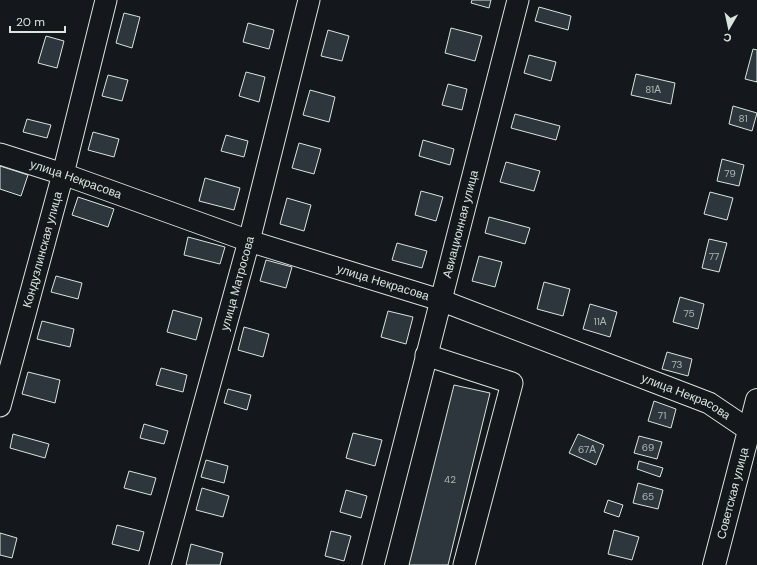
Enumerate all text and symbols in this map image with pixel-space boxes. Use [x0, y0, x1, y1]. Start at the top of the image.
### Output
scale bar [10, 8, 65, 34]
north arrow [709, 8, 749, 48]
text: 20 m [16, 14, 45, 30]
text: С [722, 30, 732, 45]
house number: 81А [645, 83, 661, 96]
house number: 81 [739, 112, 748, 125]
street label: улица Некрасова [28, 156, 124, 203]
house number: 79 [724, 167, 736, 180]
street label: Авиационная улица [439, 168, 482, 280]
street label: Кондузлинская улица [19, 189, 66, 310]
street label: улица Матросова [217, 234, 258, 333]
house number: 77 [709, 250, 719, 263]
street label: улица Некрасова [335, 261, 431, 304]
house number: 75 [683, 307, 695, 320]
house number: 11А [594, 315, 607, 328]
house number: 73 [672, 358, 683, 371]
street label: улица Некрасова [639, 370, 734, 423]
house number: 71 [658, 409, 666, 422]
house number: 69 [642, 441, 654, 454]
house number: 67А [578, 443, 596, 456]
street label: Советская улица [713, 445, 752, 541]
house number: 42 [444, 473, 456, 486]
house number: 65 [642, 490, 654, 503]

